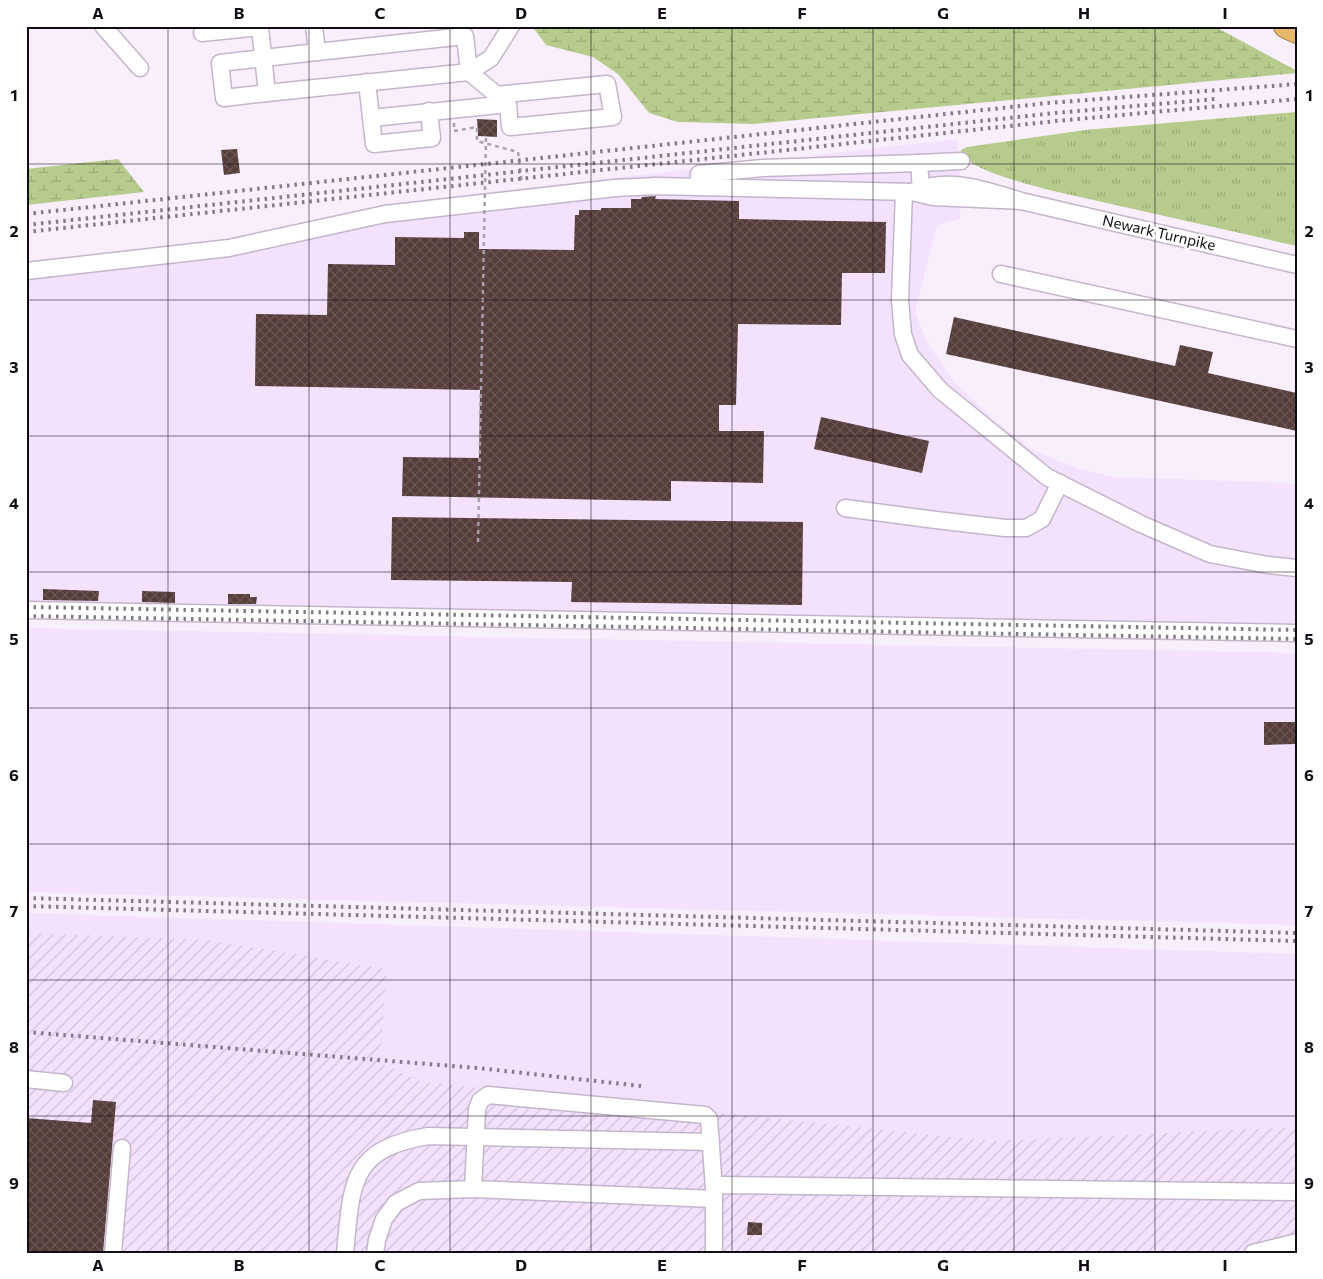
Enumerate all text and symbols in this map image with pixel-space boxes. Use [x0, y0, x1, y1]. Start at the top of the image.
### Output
text: A [92, 3, 104, 22]
text: B [234, 3, 245, 22]
text: C [375, 3, 386, 22]
text: D [515, 3, 527, 22]
text: E [657, 3, 667, 22]
text: F [797, 3, 807, 22]
text: G [937, 3, 949, 22]
text: H [1078, 3, 1090, 22]
text: I [1222, 3, 1228, 22]
text: 1 [10, 85, 18, 104]
text: 1 [1305, 85, 1313, 104]
street label: Newark Turnpike [1101, 210, 1218, 254]
text: 2 [9, 221, 19, 240]
text: 2 [1304, 221, 1314, 240]
text: 3 [9, 357, 19, 376]
text: 3 [1304, 357, 1314, 376]
text: 4 [9, 493, 19, 512]
text: 4 [1304, 493, 1314, 512]
text: 5 [9, 629, 19, 648]
text: 5 [1304, 629, 1314, 648]
text: 6 [9, 765, 19, 784]
text: 6 [1304, 765, 1314, 784]
text: 7 [10, 901, 19, 920]
text: 7 [1305, 901, 1314, 920]
text: 8 [9, 1037, 19, 1056]
text: 8 [1304, 1037, 1314, 1056]
text: 9 [9, 1173, 19, 1192]
text: 9 [1304, 1173, 1314, 1192]
text: A [92, 1255, 104, 1274]
text: B [234, 1255, 245, 1274]
text: C [375, 1255, 386, 1274]
text: D [515, 1255, 527, 1274]
text: E [657, 1255, 667, 1274]
text: F [797, 1255, 807, 1274]
text: G [937, 1255, 949, 1274]
text: H [1078, 1255, 1090, 1274]
text: I [1222, 1255, 1228, 1274]

